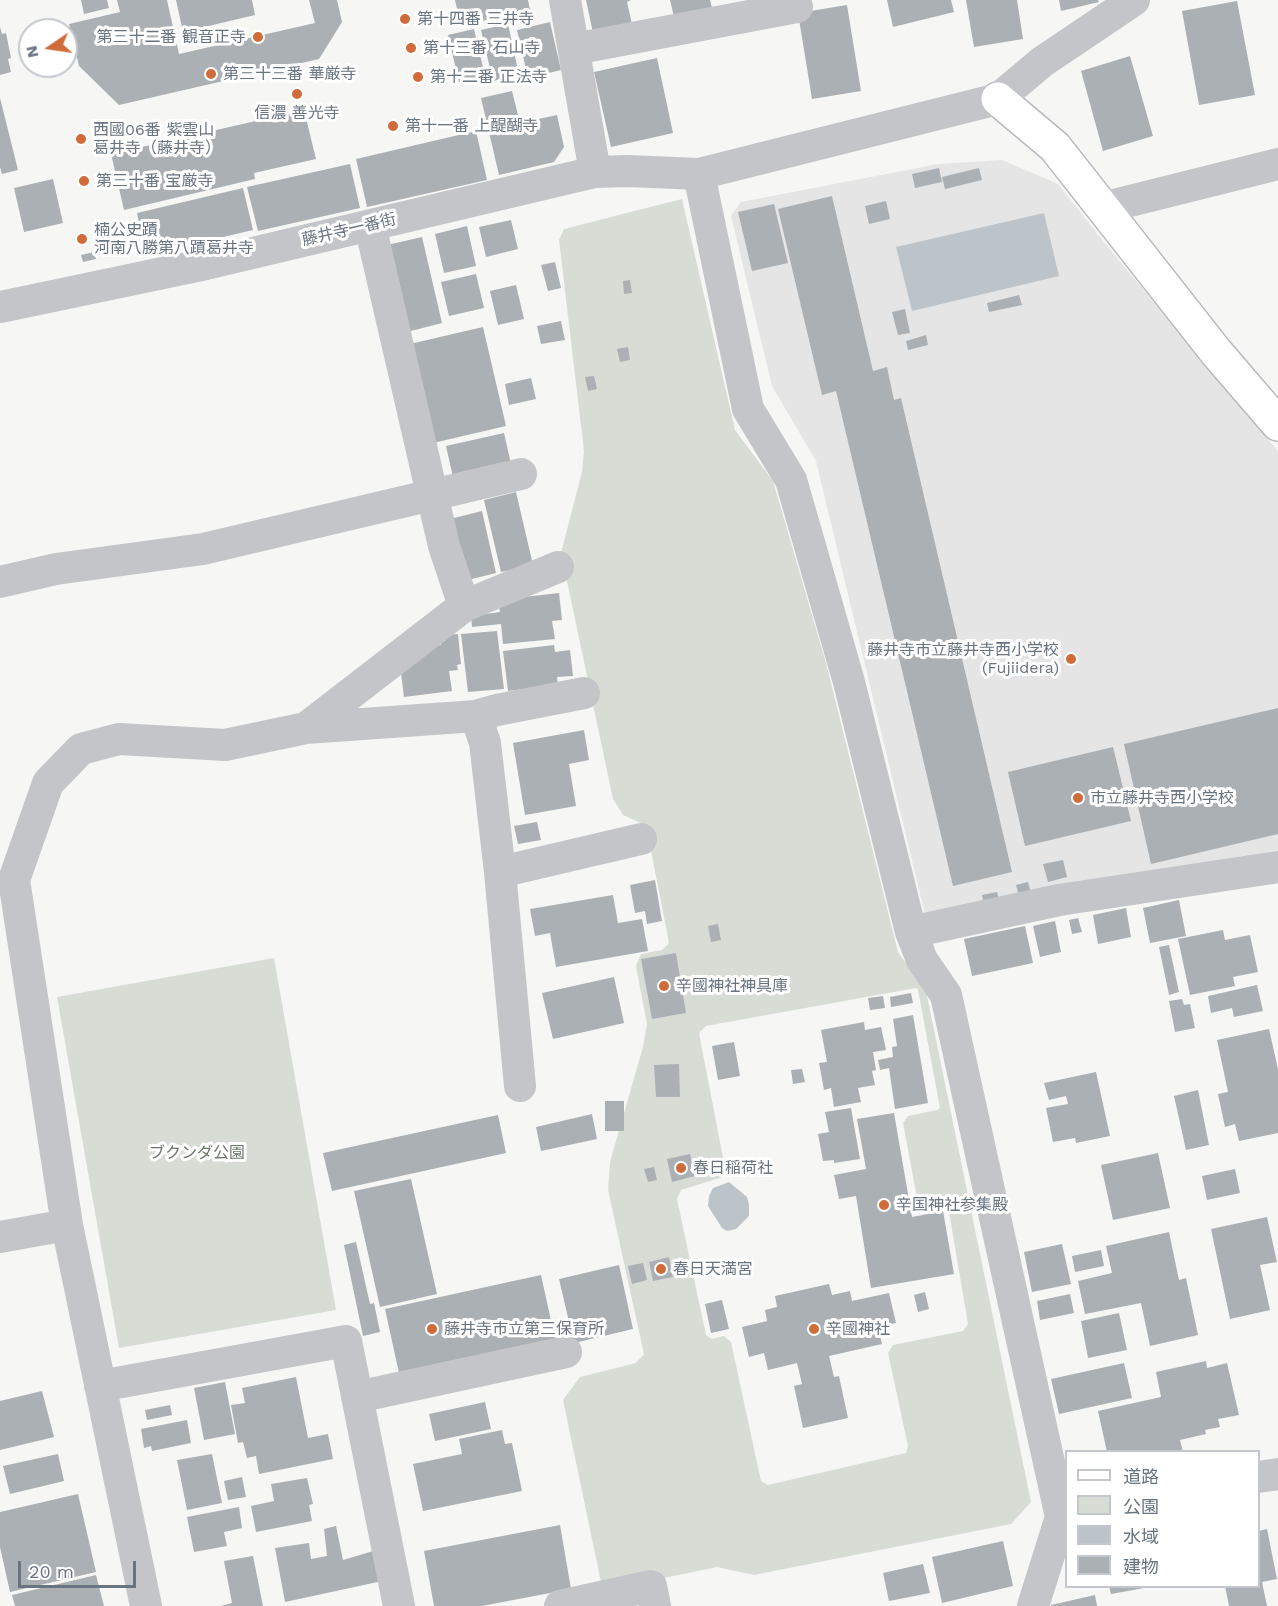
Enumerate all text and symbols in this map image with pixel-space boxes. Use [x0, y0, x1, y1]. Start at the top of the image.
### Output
place label: 第十四番 三井寺 [417, 9, 534, 29]
marker: 第十四番 三井寺 [398, 12, 412, 26]
north arrow [18, 18, 78, 78]
place label: 第三十二番 観音正寺 [97, 27, 246, 47]
marker: 第三十二番 観音正寺 [251, 30, 265, 44]
place label: 第十三番 石山寺 [423, 38, 540, 58]
marker: 第十三番 石山寺 [404, 41, 418, 55]
text: N [21, 44, 43, 60]
place label: 第三十三番 華厳寺 [223, 64, 356, 84]
marker: 第三十三番 華厳寺 [204, 67, 218, 81]
place label: 第十二番 正法寺 [430, 67, 547, 87]
marker: 第十二番 正法寺 [411, 70, 425, 84]
marker: 信濃 善光寺 [290, 87, 304, 101]
place label: 信濃 善光寺 [254, 103, 340, 123]
place label: 第十一番 上醍醐寺 [405, 116, 538, 136]
marker: 第十一番 上醍醐寺 [386, 119, 400, 133]
place label: 西國06番 紫雲山 葛井寺（藤井寺） [93, 120, 221, 158]
marker: 西國06番 紫雲山 葛井寺（藤井寺） [74, 132, 88, 146]
place label: 第三十番 宝厳寺 [96, 171, 213, 191]
marker: 第三十番 宝厳寺 [77, 174, 91, 188]
street label: 藤井寺一番街 [300, 210, 398, 250]
place label: 楠公史蹟 河南八勝第八蹟葛井寺 [94, 220, 254, 258]
marker: 楠公史蹟 河南八勝第八蹟葛井寺 [75, 232, 89, 246]
place label: 藤井寺市立藤井寺西小学校 (Fujiidera) [867, 640, 1059, 678]
marker: 藤井寺市立藤井寺西小学校 (Fujiidera) [1064, 652, 1078, 666]
place label: 市立藤井寺西小学校 [1090, 788, 1234, 808]
marker: 市立藤井寺西小学校 [1071, 791, 1085, 805]
place label: 辛國神社神具庫 [676, 976, 788, 996]
marker: 辛國神社神具庫 [657, 979, 671, 993]
park label: ブクンダ公園 [149, 1143, 245, 1163]
place label: 春日稲荷社 [693, 1158, 773, 1178]
marker: 春日稲荷社 [674, 1161, 688, 1175]
place label: 辛国神社参集殿 [896, 1195, 1008, 1215]
marker: 辛国神社参集殿 [877, 1198, 891, 1212]
place label: 春日天満宮 [673, 1259, 753, 1279]
marker: 春日天満宮 [654, 1262, 668, 1276]
place label: 藤井寺市立第三保育所 [444, 1319, 604, 1339]
place label: 辛國神社 [826, 1319, 890, 1339]
marker: 藤井寺市立第三保育所 [425, 1322, 439, 1336]
marker: 辛國神社 [807, 1322, 821, 1336]
legend [1065, 1450, 1260, 1588]
text: 道路 [1123, 1466, 1159, 1487]
text: 公園 [1123, 1496, 1159, 1517]
text: 水域 [1123, 1526, 1159, 1547]
scale bar [21, 1549, 140, 1587]
text: 建物 [1123, 1556, 1159, 1577]
text: 20 m [29, 1561, 74, 1582]

